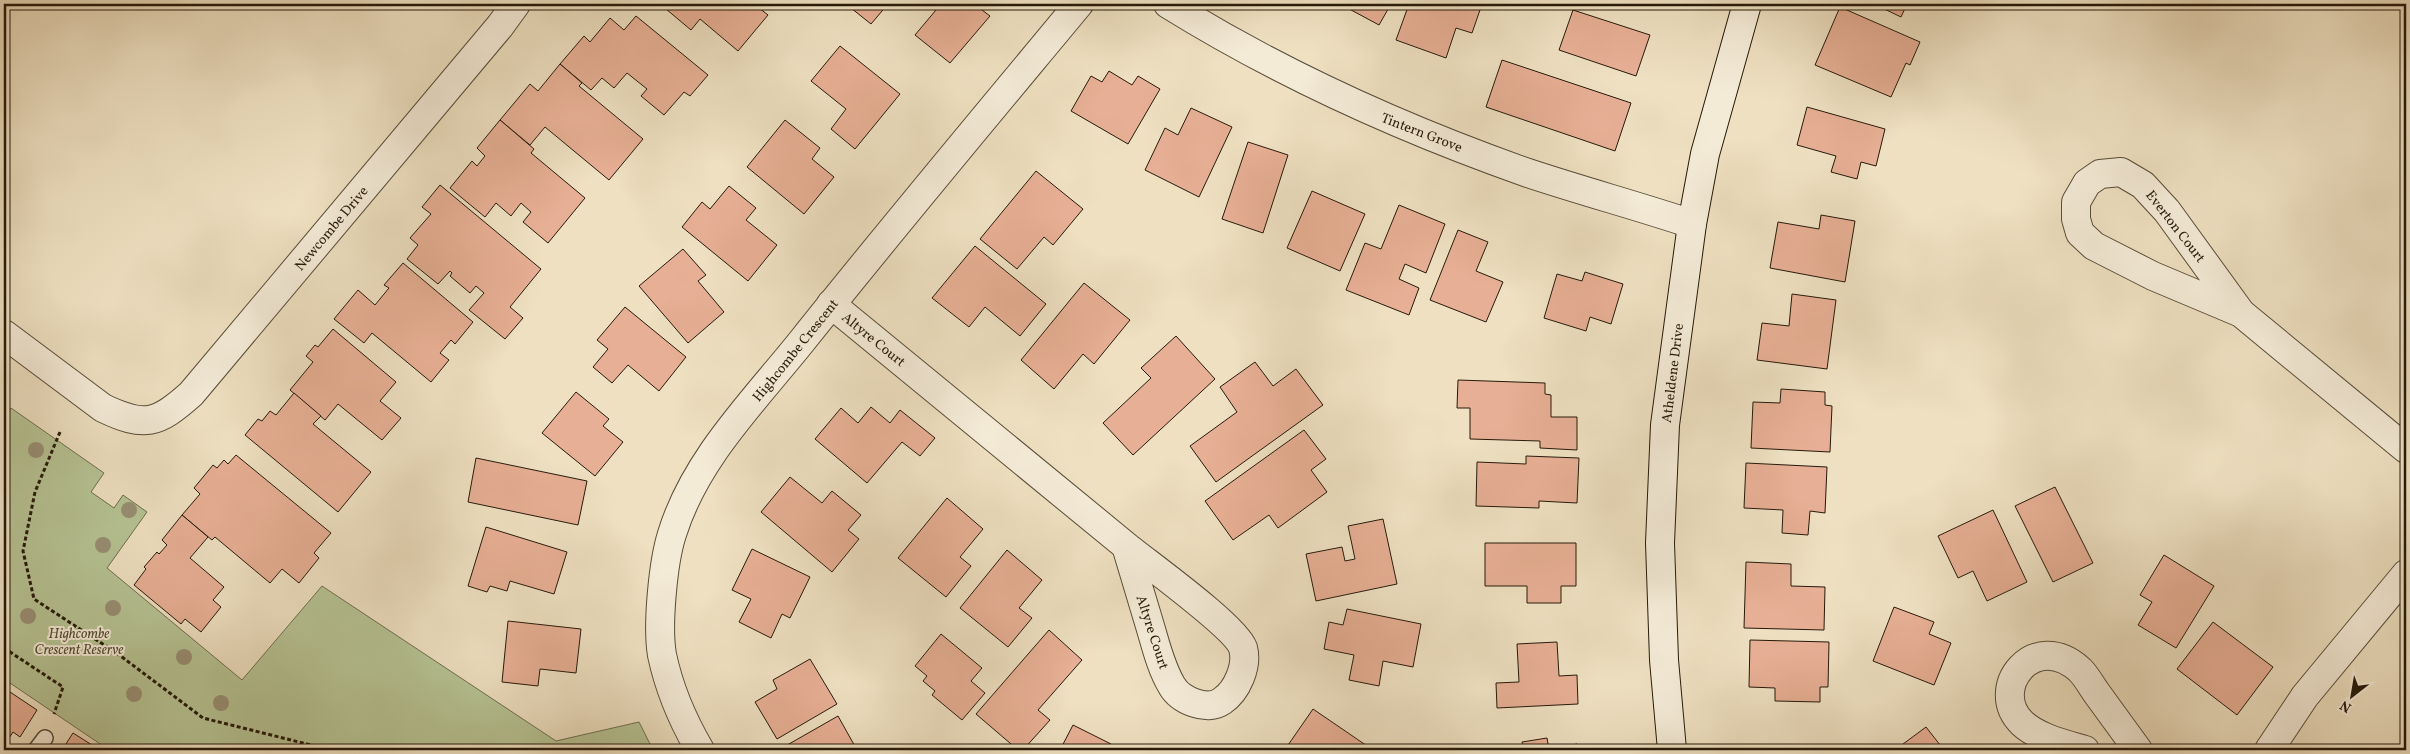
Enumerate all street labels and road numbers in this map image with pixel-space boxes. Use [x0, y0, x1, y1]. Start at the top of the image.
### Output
street label: Tintern Grove [1378, 109, 1465, 158]
street label: Newcombe Drive [291, 182, 373, 275]
street label: Everton Court [2141, 187, 2209, 267]
street label: Highcombe Crescent [749, 295, 844, 406]
street label: Altyre Court [837, 309, 909, 372]
street label: Atheldene Drive [1658, 322, 1689, 424]
street label: Altyre Court [1131, 593, 1173, 672]

